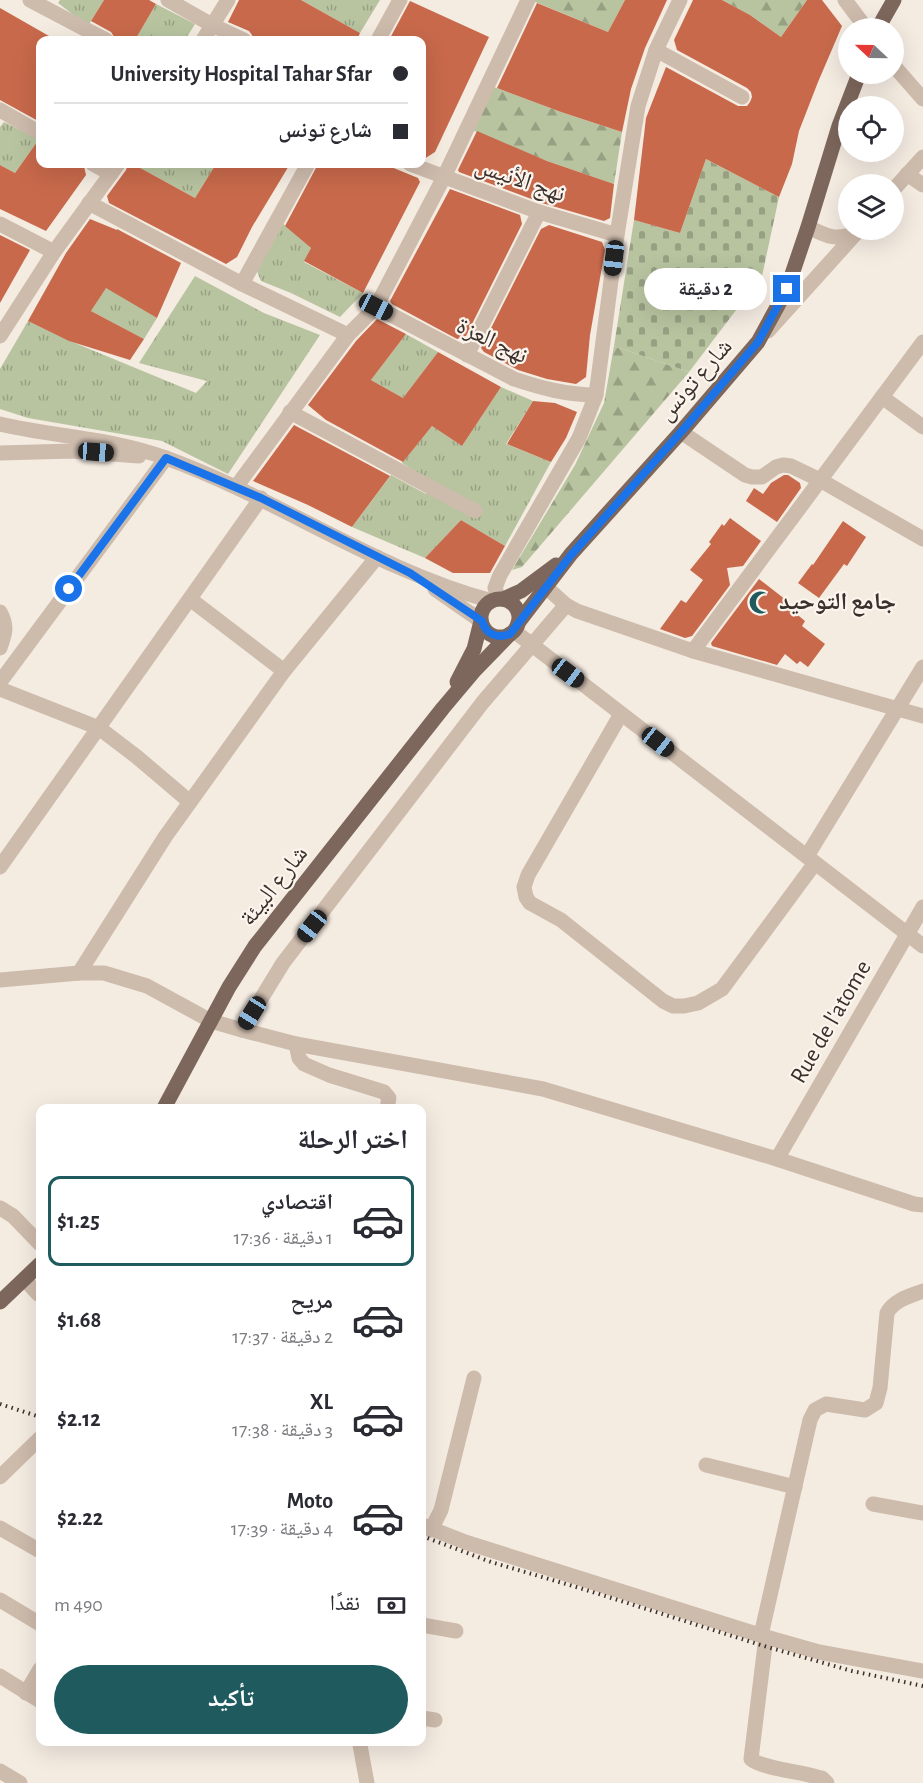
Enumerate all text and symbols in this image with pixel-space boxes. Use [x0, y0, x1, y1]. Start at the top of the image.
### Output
north arrow [838, 18, 904, 84]
map controls [838, 18, 904, 240]
text: University Hospital Tahar Sfar [111, 63, 372, 85]
button: locate [838, 96, 904, 162]
text: شارع تونس [278, 119, 372, 141]
street label: نهج الأنيس [471, 153, 568, 208]
button: layers [838, 174, 904, 240]
car [603, 239, 625, 277]
callout: 2 دقيقة [643, 268, 766, 310]
route end [773, 275, 800, 302]
text: 2 دقيقة [678, 279, 733, 299]
car [356, 291, 396, 323]
street label: نهج العزة [452, 314, 531, 370]
street label: شارع تونس [653, 334, 738, 427]
car [77, 442, 115, 462]
route start [55, 575, 82, 602]
mosque icon: جامع التوحيد [748, 589, 774, 615]
place label: جامع التوحيد [779, 590, 896, 617]
car [548, 655, 588, 691]
car [638, 724, 678, 760]
street label: شارع البيئة [236, 842, 314, 932]
car [294, 906, 330, 946]
street label: Rue de l'atome [786, 957, 876, 1087]
car [235, 993, 269, 1033]
text: اختر الرحلة [297, 1126, 408, 1153]
text: اقتصادي [261, 1191, 333, 1213]
icon: car [351, 1194, 405, 1248]
text: $1.25 [57, 1210, 100, 1232]
text: 1 دقيقة · 17:36 [234, 1228, 333, 1248]
text: مريح [290, 1290, 333, 1312]
icon: car [351, 1293, 405, 1347]
text: $1.68 [57, 1309, 101, 1331]
text: 2 دقيقة · 17:37 [232, 1327, 333, 1347]
text: XL [310, 1391, 333, 1413]
icon: car [351, 1392, 405, 1446]
text: $2.12 [57, 1408, 101, 1430]
text: 3 دقيقة · 17:38 [232, 1420, 333, 1440]
text: Moto [287, 1490, 333, 1512]
icon: car [351, 1491, 405, 1545]
text: $2.22 [57, 1507, 103, 1529]
text: 4 دقيقة · 17:39 [231, 1519, 333, 1539]
icon: cash [375, 1589, 408, 1622]
text: نقدًا [330, 1592, 360, 1614]
text: 490 m [54, 1595, 103, 1615]
button: تأكيد [54, 1665, 408, 1734]

